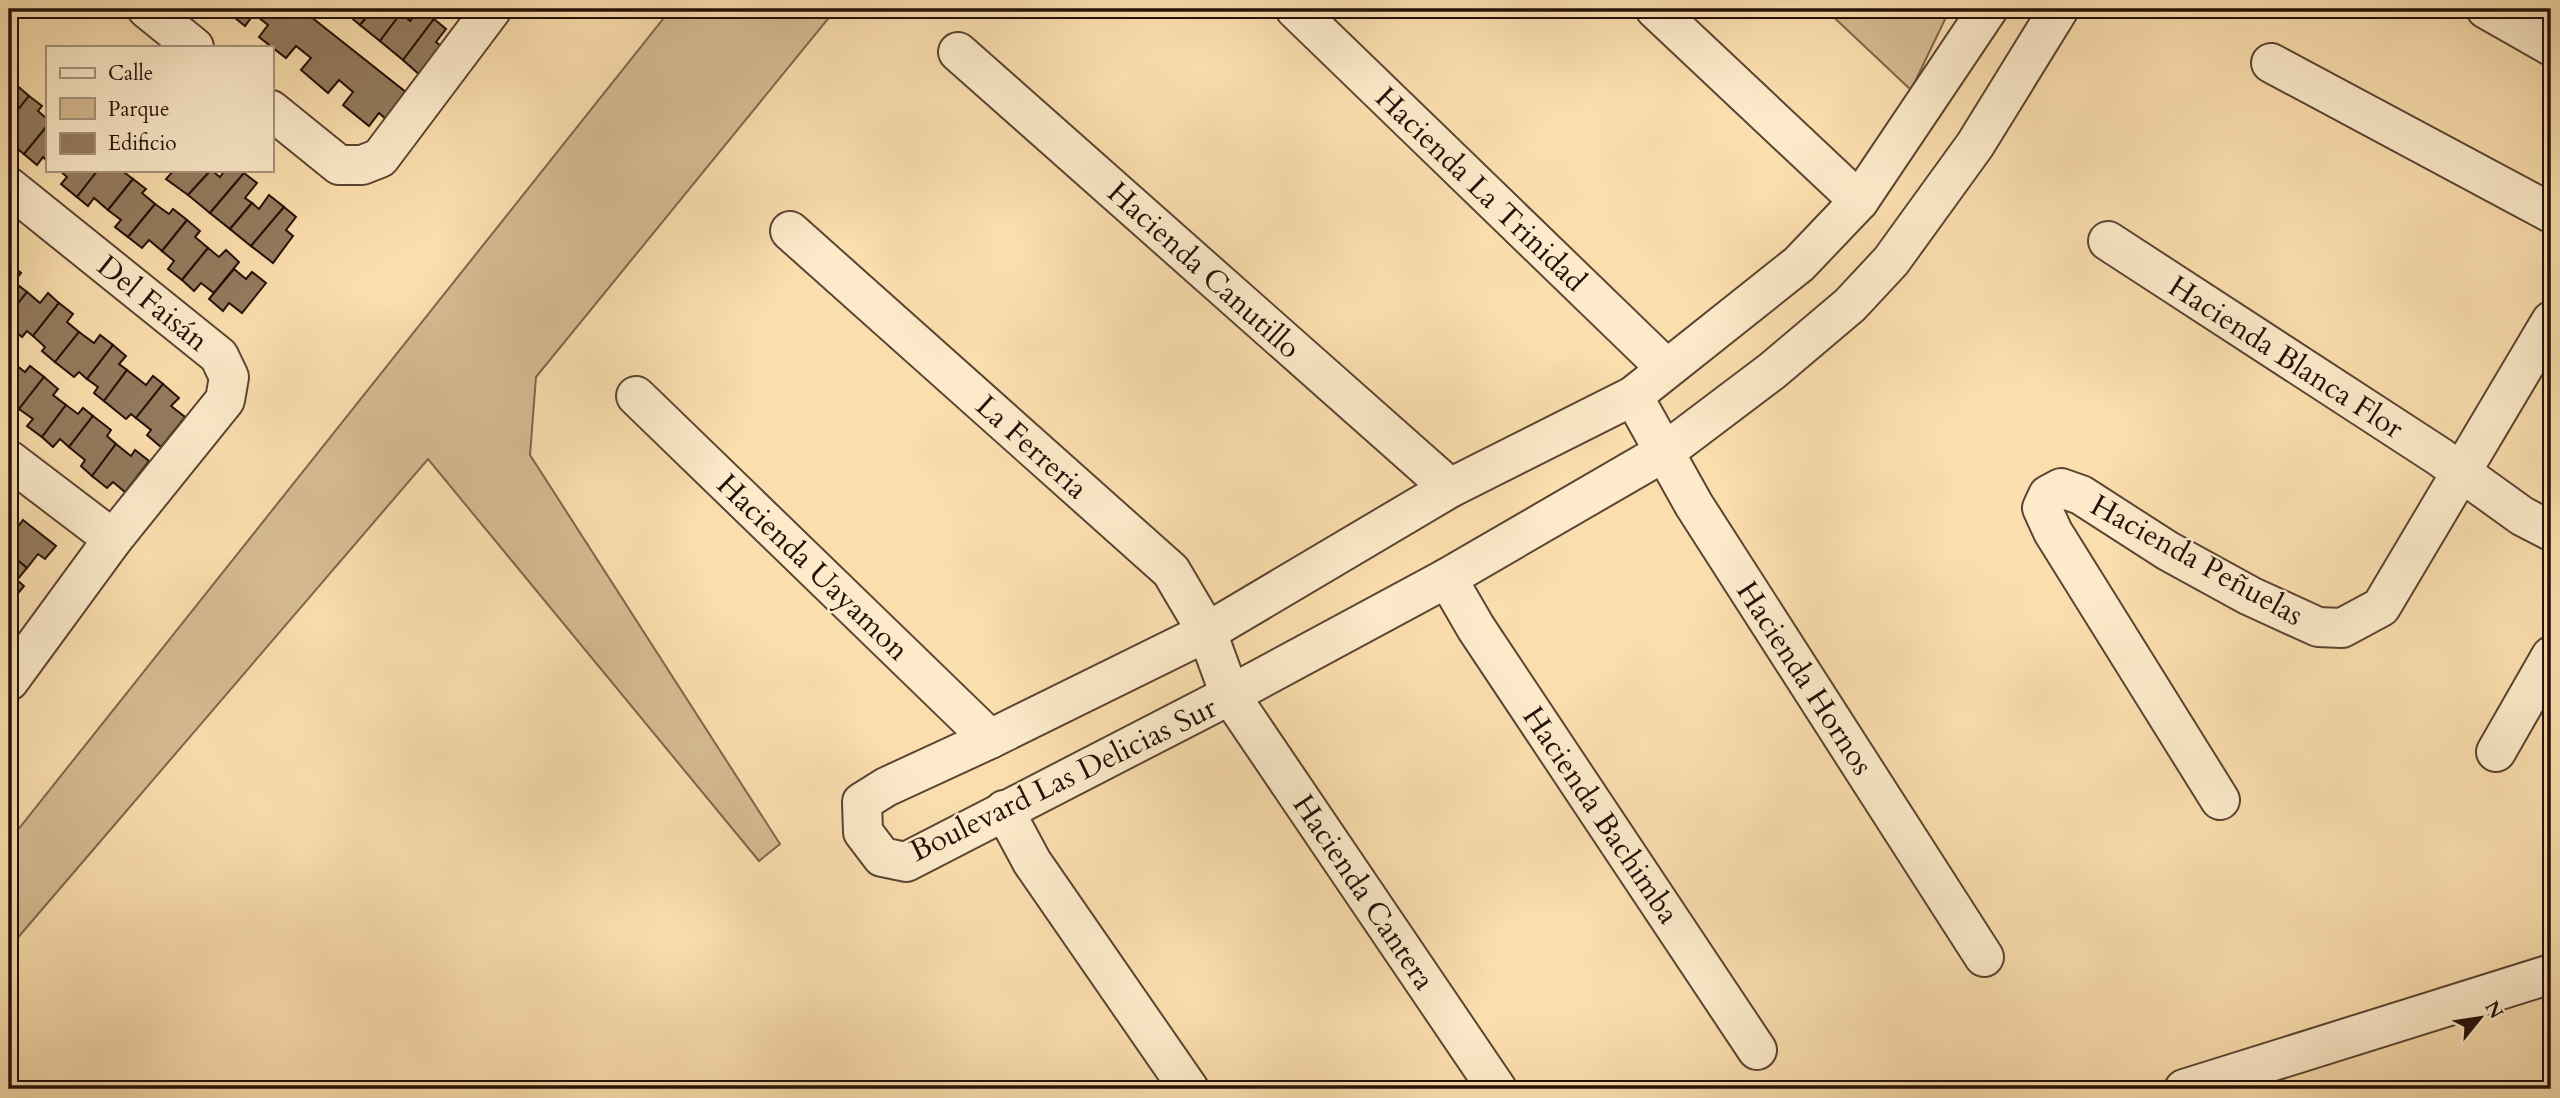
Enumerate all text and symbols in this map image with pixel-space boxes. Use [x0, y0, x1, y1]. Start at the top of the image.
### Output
legend [46, 46, 273, 172]
text: Calle [108, 59, 153, 88]
street label: Hacienda La Trinidad [1366, 78, 1595, 301]
text: Parque [108, 95, 169, 124]
text: Edificio [108, 129, 177, 158]
street label: Hacienda Canutillo [1098, 173, 1309, 368]
street label: Del Faisán [88, 246, 217, 361]
street label: Hacienda Blanca Flor [2160, 266, 2411, 449]
street label: La Ferreria [967, 386, 1097, 509]
street label: Hacienda Uayamon [708, 465, 918, 670]
street label: Hacienda Peñuelas [2083, 485, 2310, 636]
street label: Hacienda Hornos [1727, 573, 1883, 783]
street label: Boulevard Las Delicias Sur [903, 687, 1223, 872]
street label: Hacienda Bachimba [1513, 698, 1689, 932]
street label: Hacienda Cantera [1283, 786, 1444, 998]
north arrow [2444, 982, 2514, 1052]
text: N [2478, 996, 2509, 1024]

